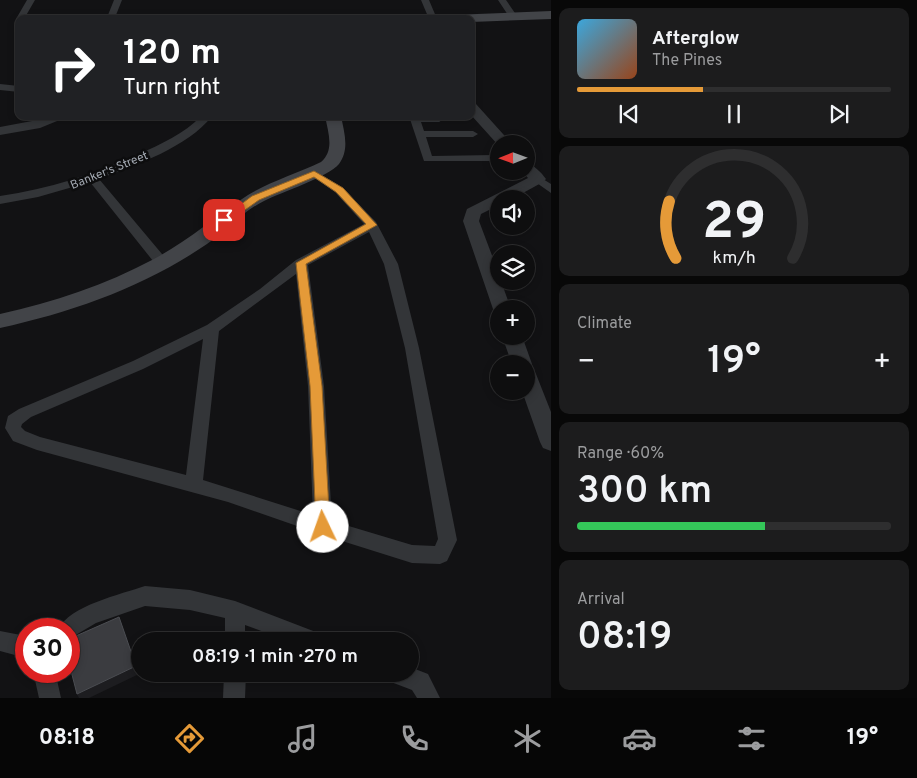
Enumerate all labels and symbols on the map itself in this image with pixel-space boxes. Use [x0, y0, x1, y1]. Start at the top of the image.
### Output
north arrow [490, 135, 535, 180]
street label: Banker's Street [68, 148, 151, 194]
pin [203, 199, 245, 241]
position arrow [296, 500, 348, 552]
speed limit sign: 30 [15, 618, 80, 683]

